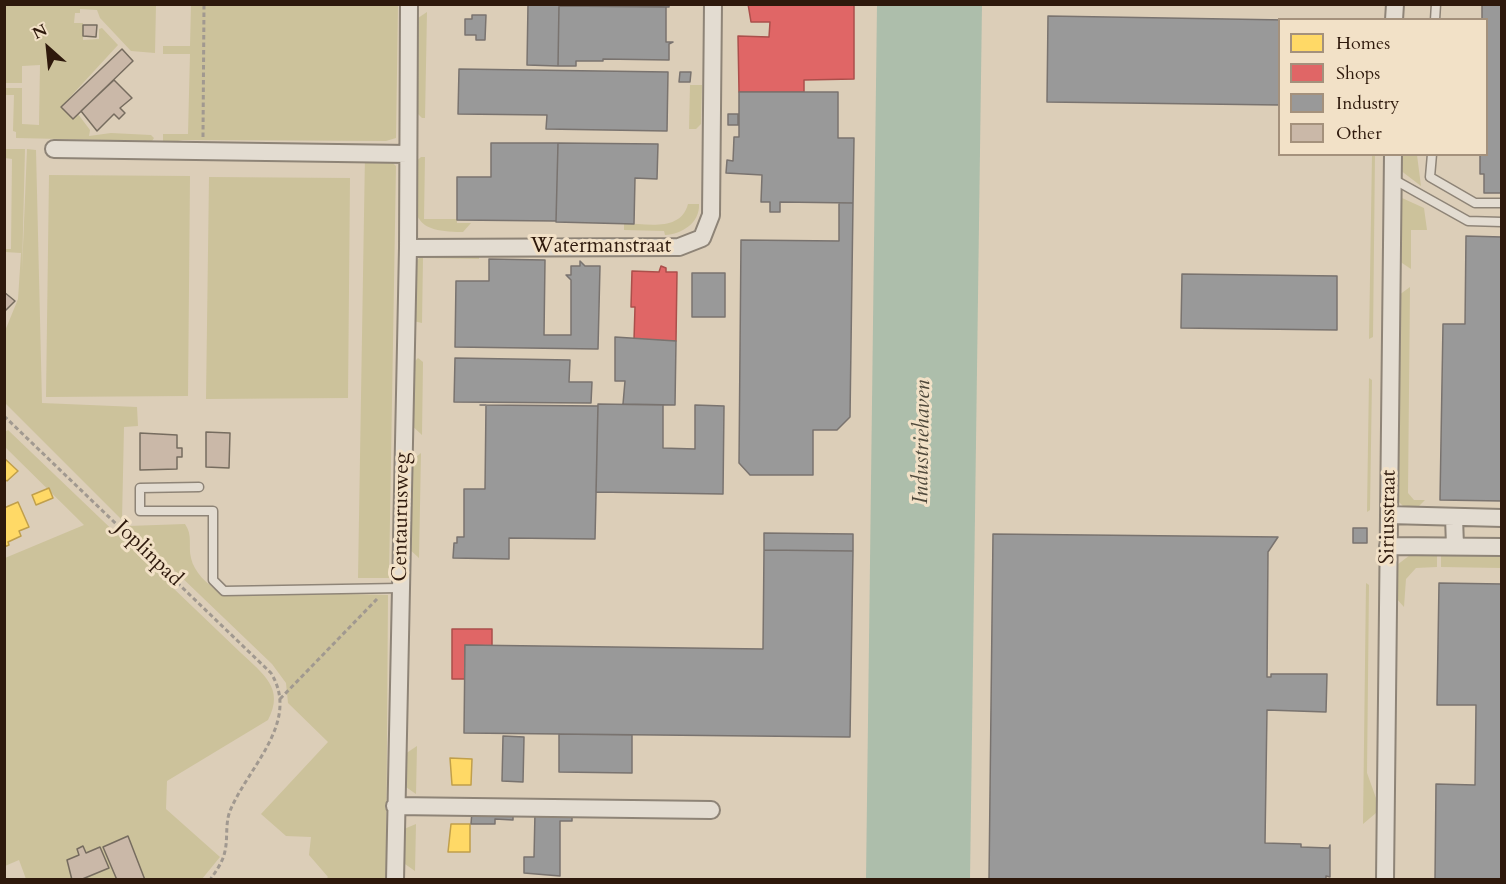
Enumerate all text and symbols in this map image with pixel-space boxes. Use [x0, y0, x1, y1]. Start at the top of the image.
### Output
north arrow [18, 18, 78, 78]
legend [1278, 18, 1488, 156]
text: N [29, 19, 51, 45]
text: Homes [1336, 31, 1390, 56]
text: Shops [1336, 61, 1380, 86]
text: Industry [1336, 91, 1400, 116]
text: Other [1336, 121, 1382, 146]
street label: Watermanstraat [531, 234, 671, 260]
water label: Industriehaven [909, 380, 937, 504]
street label: Centaurusweg [388, 452, 416, 582]
street label: Siriusstraat [1376, 469, 1402, 565]
street label: Joplinpad [109, 516, 187, 592]

